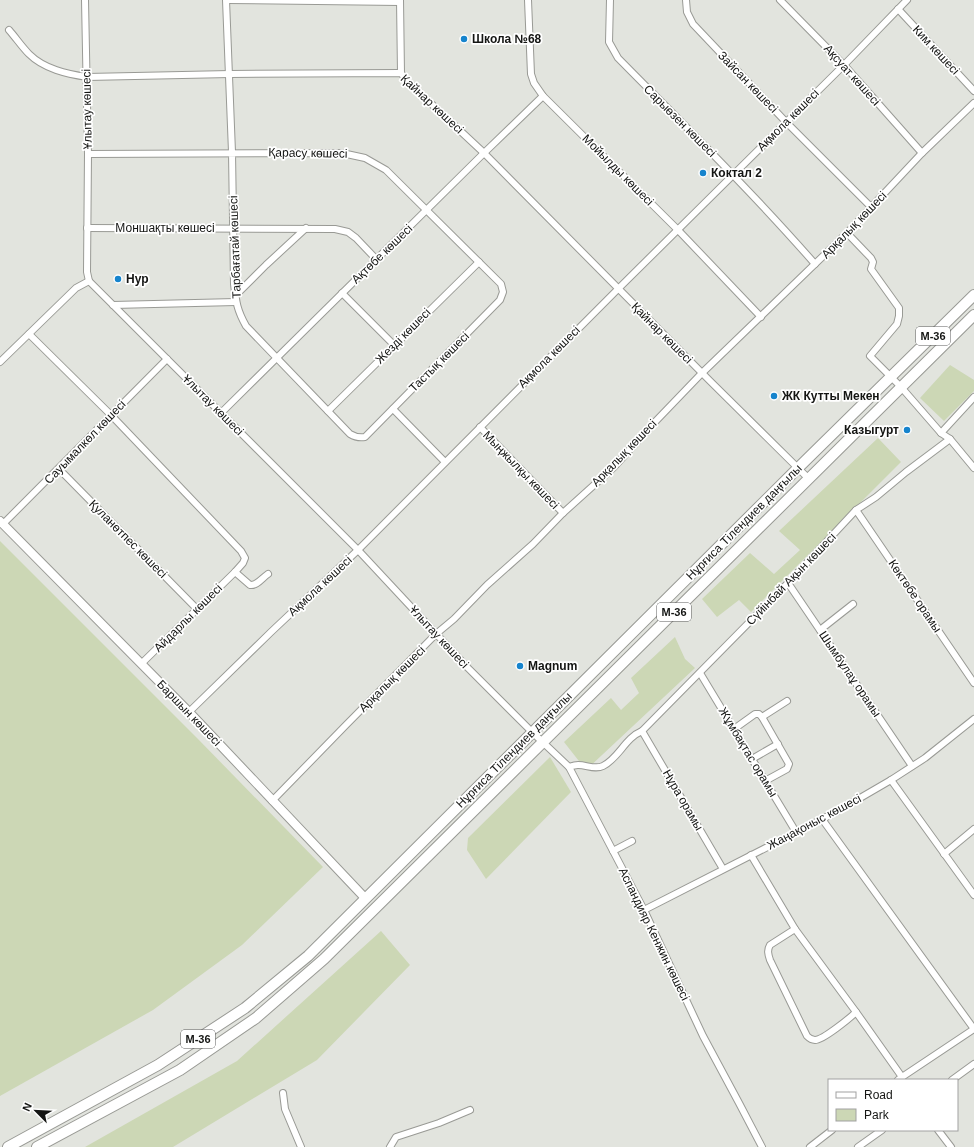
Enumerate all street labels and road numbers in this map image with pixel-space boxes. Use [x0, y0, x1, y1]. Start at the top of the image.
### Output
street label: Ким көшесі [910, 22, 962, 78]
street label: Ақсуат көшесі [821, 42, 883, 108]
street label: Зайсан көшесі [715, 48, 781, 116]
street label: Ұлытау көшесі [79, 69, 95, 149]
street label: Қайнар көшесі [398, 71, 466, 137]
street label: Сарыөзен көшесі [641, 82, 719, 160]
street label: Ақмола көшесі [754, 86, 822, 154]
street label: Мойылды көшесі [579, 131, 657, 209]
street label: Қарасу көшесі [268, 145, 348, 161]
street label: Арқалық көшесі [819, 189, 889, 261]
street label: Тарбағатай көшесі [226, 195, 244, 299]
street label: Моншақты көшесі [115, 221, 215, 235]
street label: Ақтөбе көшесі [349, 222, 415, 286]
street label: Қайнар көшесі [629, 300, 695, 366]
street label: Жезді көшесі [372, 305, 434, 367]
street label: Ақмола көшесі [515, 323, 583, 391]
road number: M-36 [916, 327, 950, 345]
street label: Тастық көшесі [406, 329, 472, 395]
street label: Ұлытау көшесі [180, 372, 246, 438]
street label: Сауымалкөл көшесі [41, 397, 129, 487]
street label: Арқалық көшесі [589, 417, 659, 489]
street label: Мыңжылқы көшесі [480, 428, 562, 512]
street label: Нұрғиса Тілендиев даңғылы [683, 461, 805, 583]
street label: Қуланөтпес көшесі [86, 497, 170, 581]
street label: Сүйінбай Ақын көшесі [743, 530, 839, 628]
street label: Ақмола көшесі [285, 553, 355, 619]
street label: Көктөбе орамы [885, 557, 945, 635]
street label: Айдарлы көшесі [151, 581, 225, 655]
street label: Ұлытау көшесі [406, 603, 472, 671]
road number: M-36 [657, 603, 691, 621]
street label: Шымбұлаұ орамы [816, 628, 884, 720]
street label: Арқалық көшесі [356, 643, 428, 715]
street label: Баршын көшесі [154, 677, 224, 749]
street label: Нұрғиса Тілендиев даңғылы [453, 689, 575, 811]
street label: Жұмбақтас орамы [716, 705, 780, 799]
street label: Нұра орамы [660, 767, 706, 833]
street label: Жаңақоныс көшесі [765, 791, 863, 853]
street label: Аспандияр Кенжин көшесі [616, 865, 692, 1003]
road number: M-36 [181, 1030, 215, 1048]

